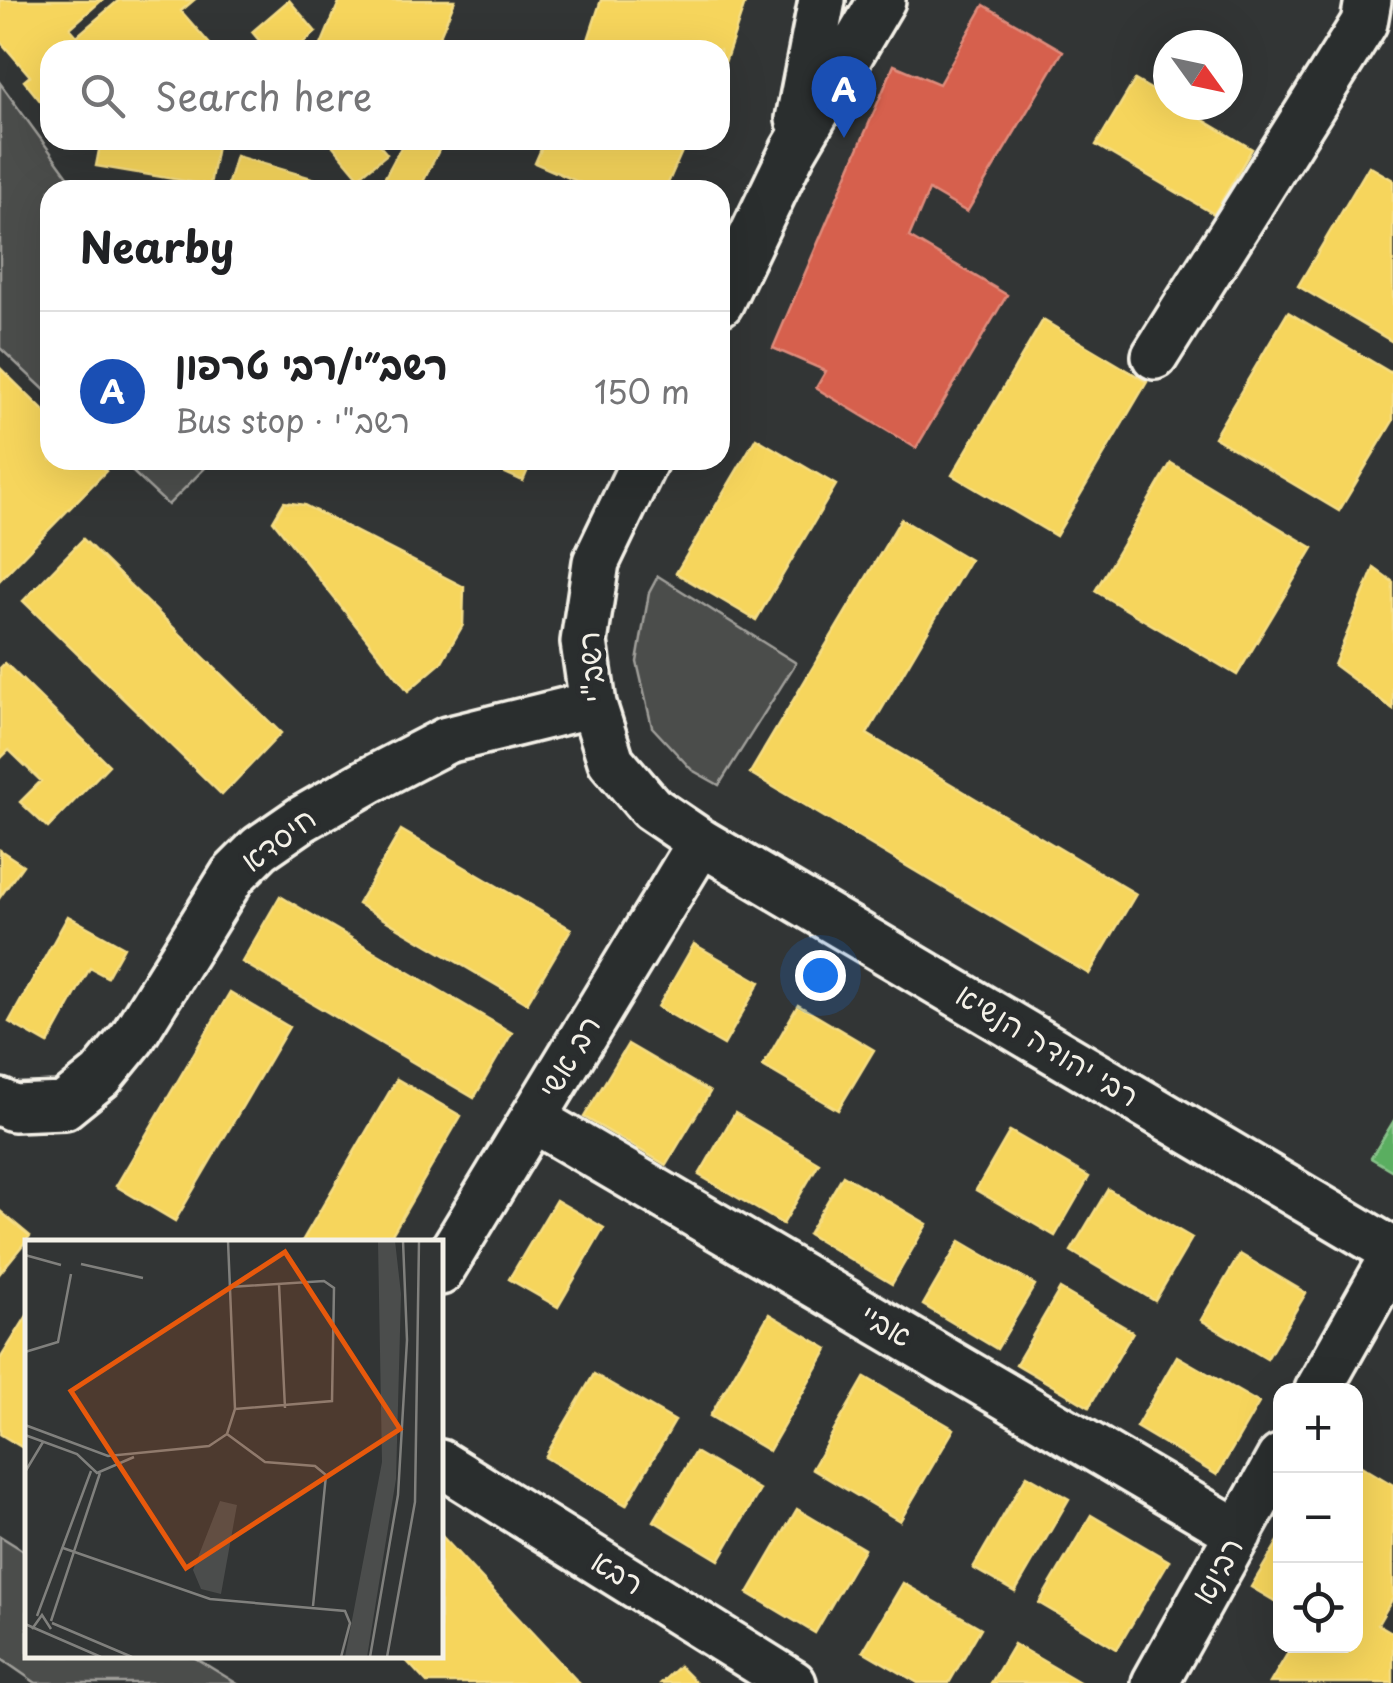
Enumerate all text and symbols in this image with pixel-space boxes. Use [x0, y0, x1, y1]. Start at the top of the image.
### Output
north arrow [1153, 30, 1243, 120]
search box [40, 40, 730, 150]
pin: A [812, 56, 876, 138]
text: Search here [155, 67, 372, 124]
icon: search [75, 68, 130, 123]
text: Nearby [80, 214, 234, 277]
text: רשב״י/רבי טרפון [175, 335, 448, 392]
text: A [100, 367, 125, 415]
text: 150 m [594, 367, 690, 415]
text: Bus stop · רשב"י [175, 396, 410, 444]
street label: רשב"י [564, 630, 615, 705]
street label: חיסדא [231, 795, 324, 881]
your location [795, 950, 846, 1001]
street label: רבי יהודה הנשיא [948, 971, 1149, 1116]
street label: רב אשי [525, 1006, 610, 1106]
inset map [25, 1240, 442, 1658]
street label: אביי [853, 1291, 921, 1357]
map controls [1273, 1383, 1363, 1653]
button: + [1273, 1383, 1363, 1473]
button: − [1273, 1473, 1363, 1563]
street label: רבינא [1179, 1528, 1253, 1612]
street label: רבא [583, 1537, 653, 1604]
button: locate [1273, 1563, 1363, 1653]

